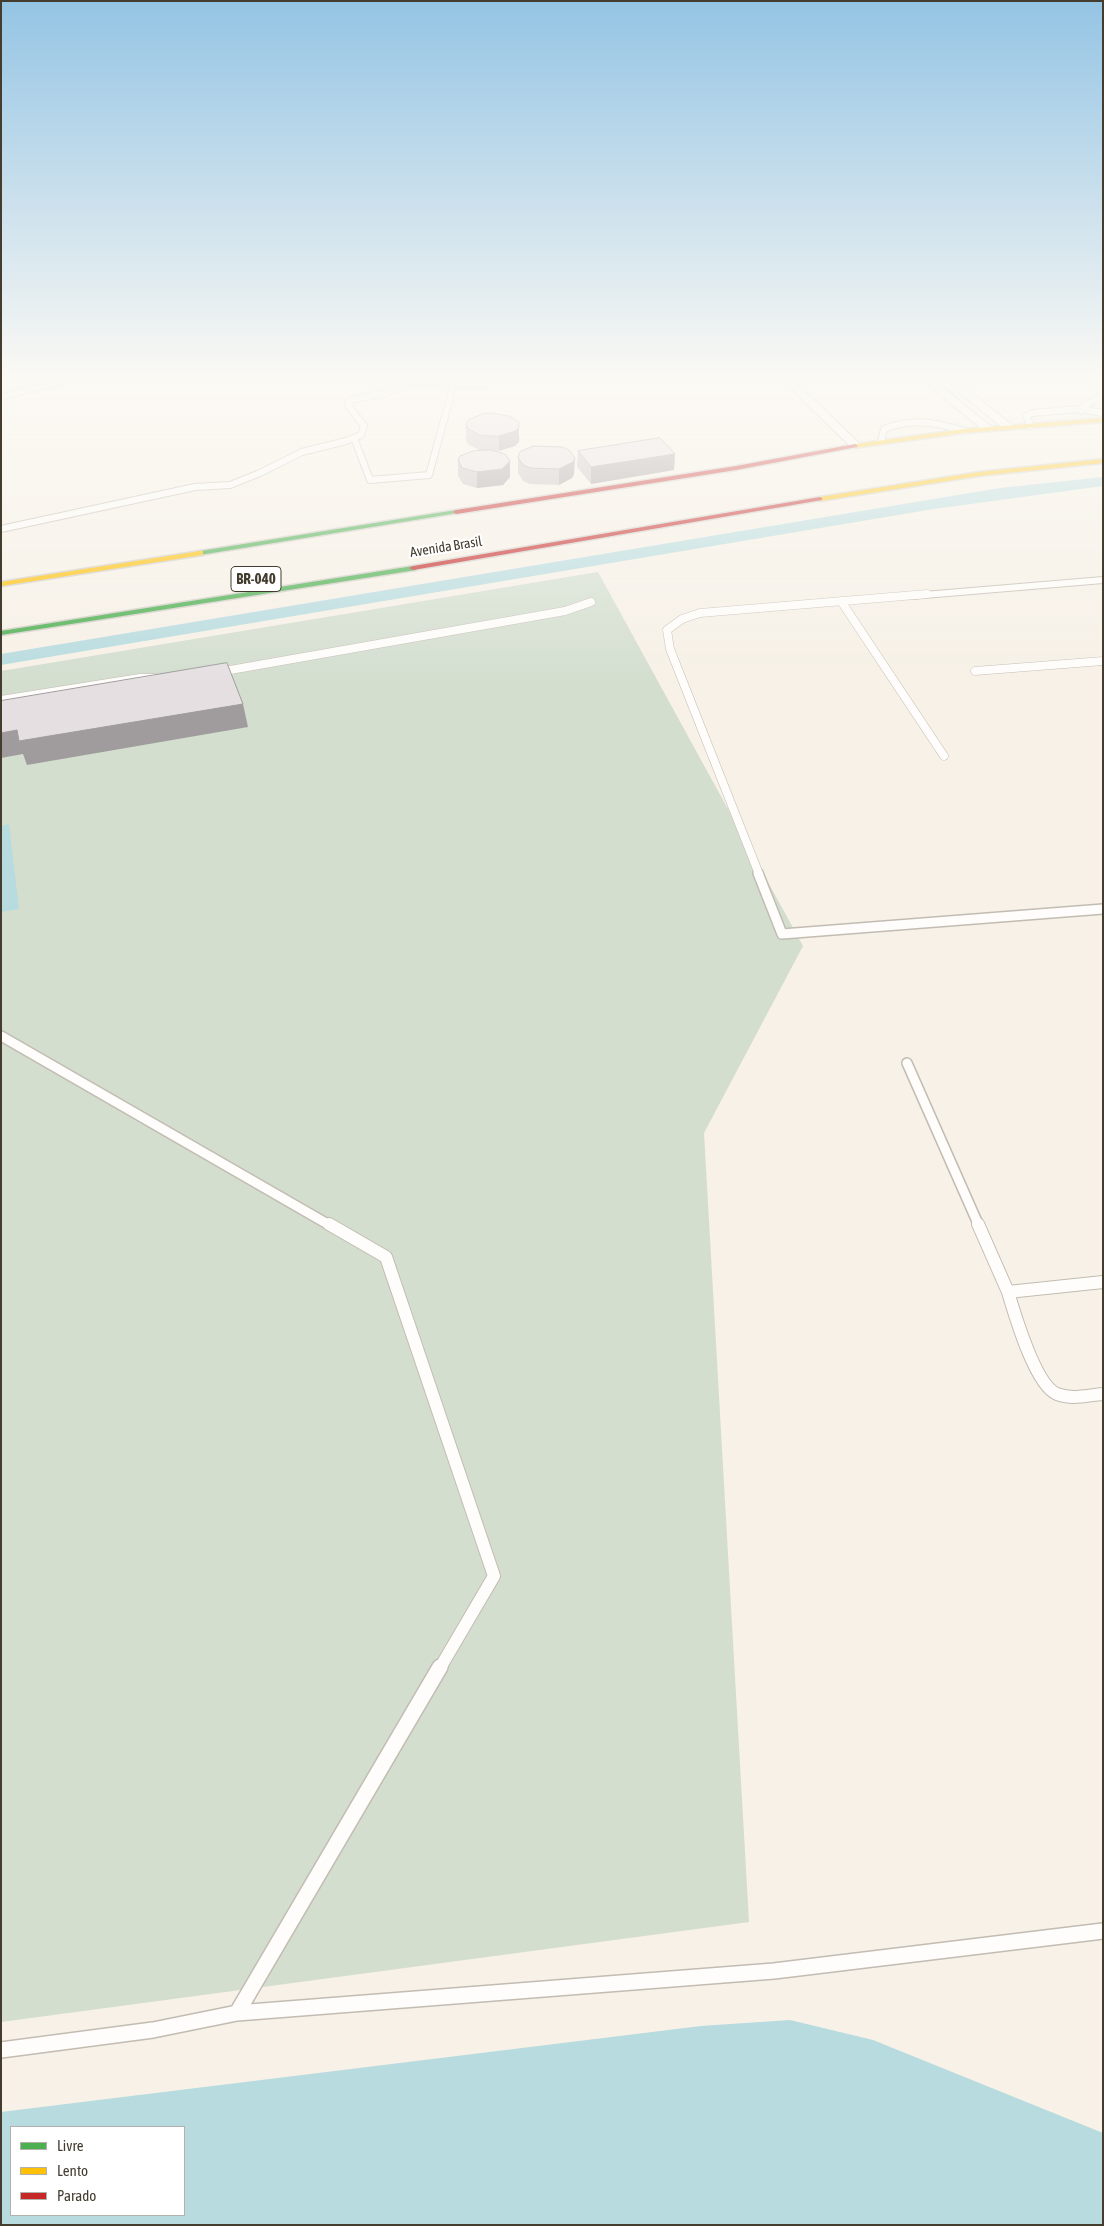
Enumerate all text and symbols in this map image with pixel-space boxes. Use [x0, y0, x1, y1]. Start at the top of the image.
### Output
street label: Avenida Brasil [409, 533, 483, 561]
road number: BR-040 [231, 566, 281, 592]
legend [10, 2126, 185, 2216]
text: Livre [57, 2137, 84, 2154]
text: Lento [57, 2162, 88, 2179]
text: Parado [57, 2187, 96, 2204]

